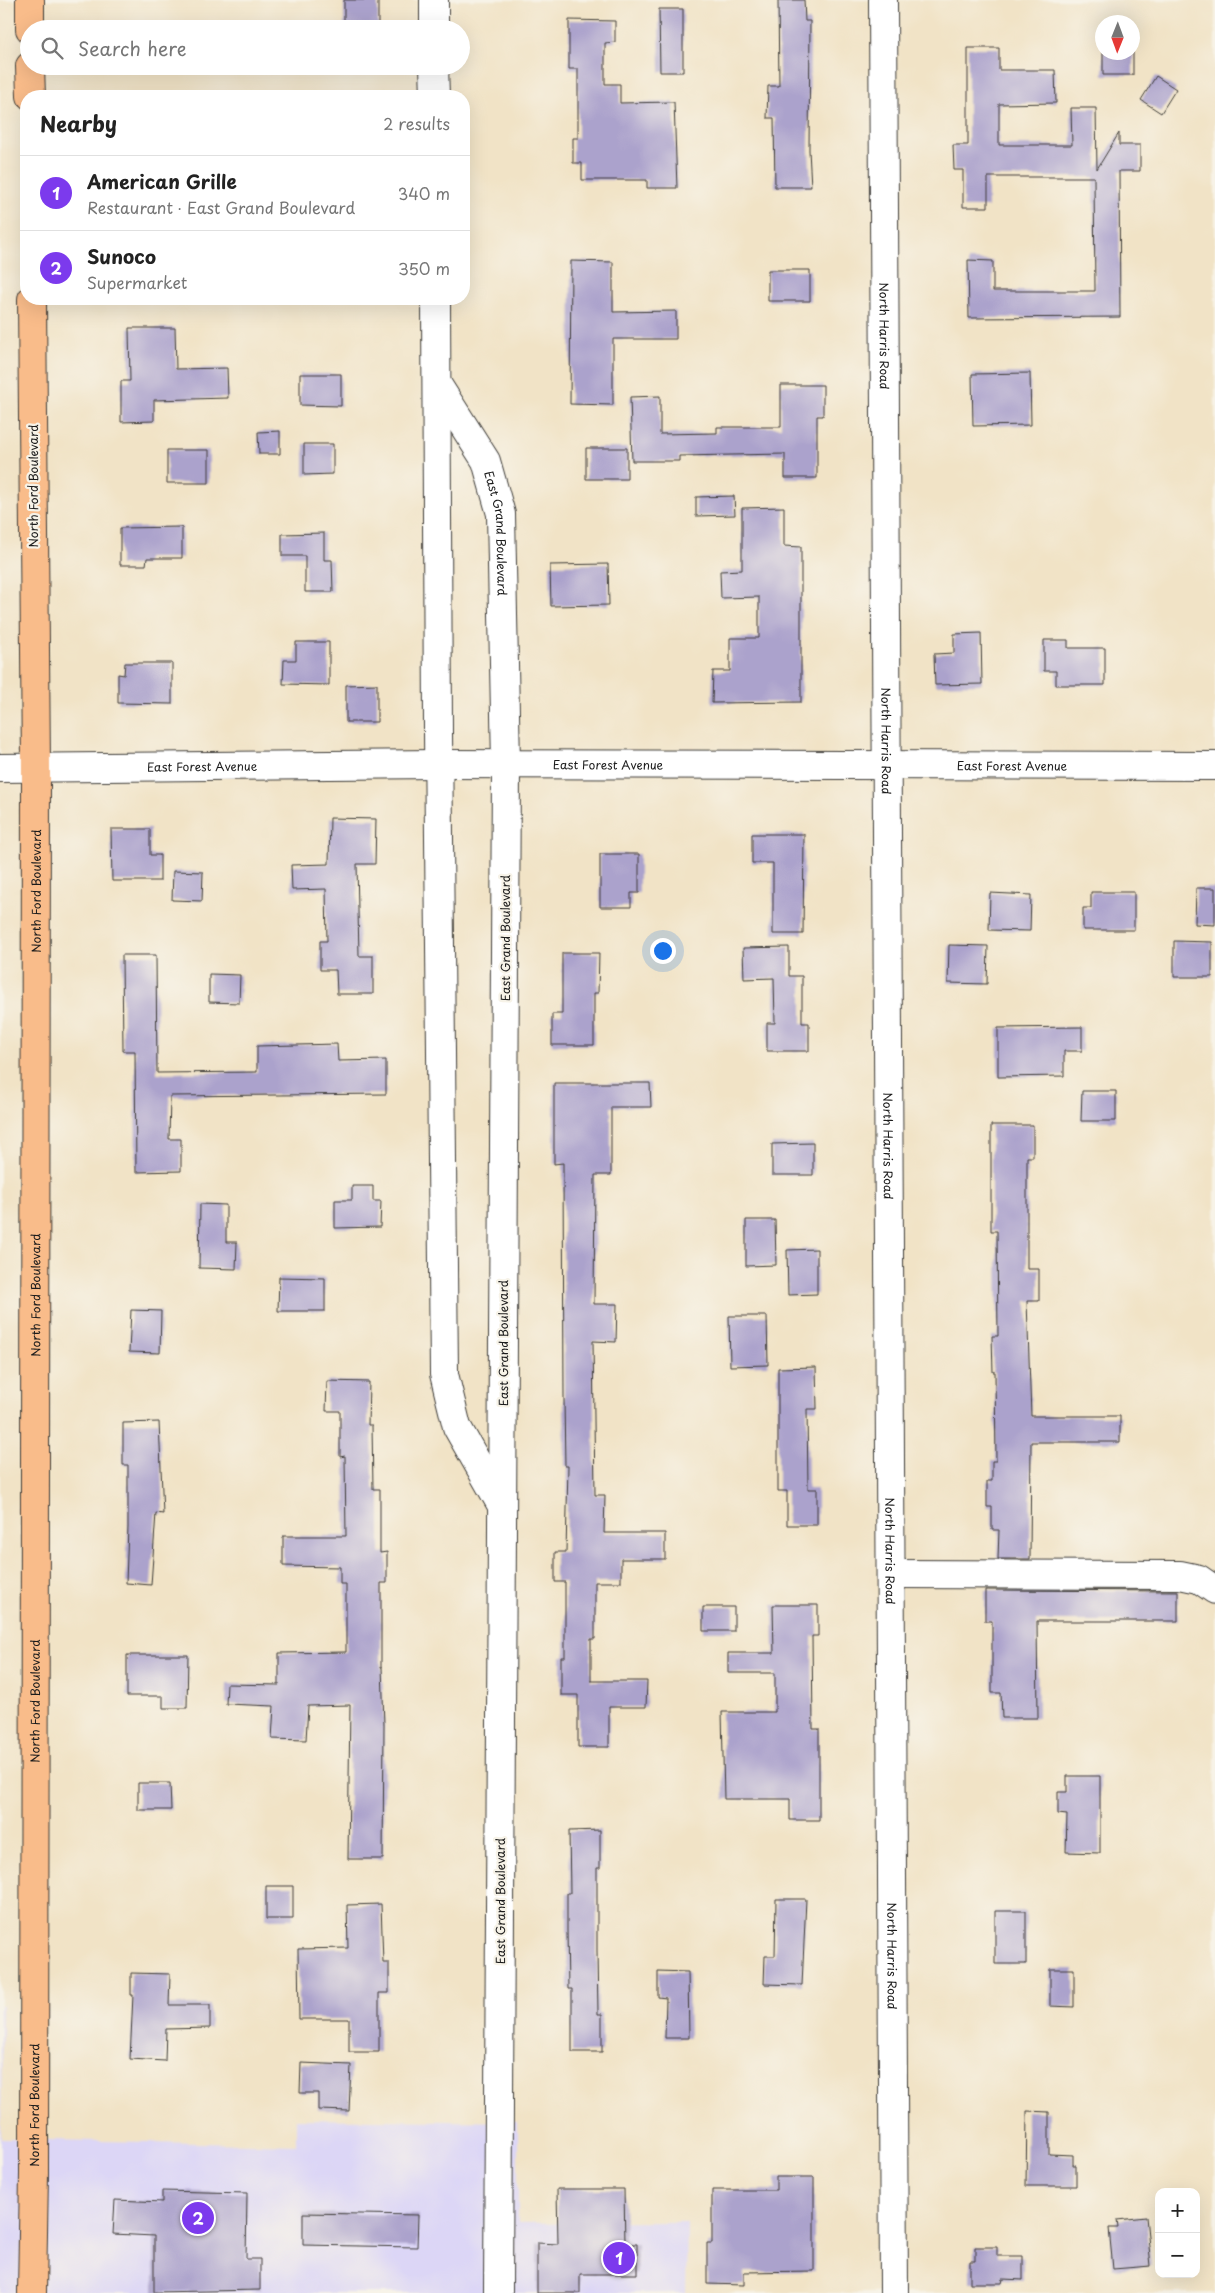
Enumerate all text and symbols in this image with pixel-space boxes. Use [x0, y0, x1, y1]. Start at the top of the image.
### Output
north arrow [1095, 15, 1140, 60]
search box [20, 20, 470, 75]
icon: search [38, 34, 66, 62]
text: Search here [78, 34, 187, 62]
text: Nearby [40, 107, 117, 139]
text: 2 results [383, 111, 450, 135]
text: American Grille [87, 167, 237, 195]
text: 1 [52, 181, 60, 205]
text: 340 m [398, 181, 450, 205]
text: Restaurant · East Grand Boulevard [87, 195, 355, 219]
text: Sunoco [87, 242, 156, 270]
text: 2 [50, 256, 62, 280]
text: 350 m [398, 256, 450, 280]
text: Supermarket [87, 270, 187, 294]
street label: North Harris Road [875, 283, 894, 389]
street label: North Ford Boulevard [24, 424, 42, 548]
street label: East Grand Boulevard [480, 469, 512, 597]
street label: North Harris Road [877, 687, 896, 794]
street label: East Forest Avenue [553, 755, 664, 774]
street label: East Forest Avenue [957, 756, 1068, 775]
street label: East Forest Avenue [147, 757, 258, 776]
street label: North Ford Boulevard [27, 829, 45, 953]
street label: East Grand Boulevard [496, 874, 514, 1001]
your location [650, 938, 676, 964]
street label: North Harris Road [879, 1092, 898, 1199]
street label: North Ford Boulevard [26, 1233, 44, 1357]
street label: East Grand Boulevard [494, 1279, 512, 1406]
street label: North Harris Road [881, 1497, 900, 1604]
street label: North Ford Boulevard [26, 1639, 44, 1763]
street label: East Grand Boulevard [491, 1837, 509, 1964]
street label: North Harris Road [883, 1902, 902, 2009]
street label: North Ford Boulevard [25, 2043, 43, 2167]
map controls [1155, 2188, 1200, 2278]
button: + [1155, 2188, 1200, 2233]
pin: 2 [182, 2199, 214, 2237]
button: − [1155, 2233, 1200, 2278]
pin: 1 [603, 2239, 635, 2277]

